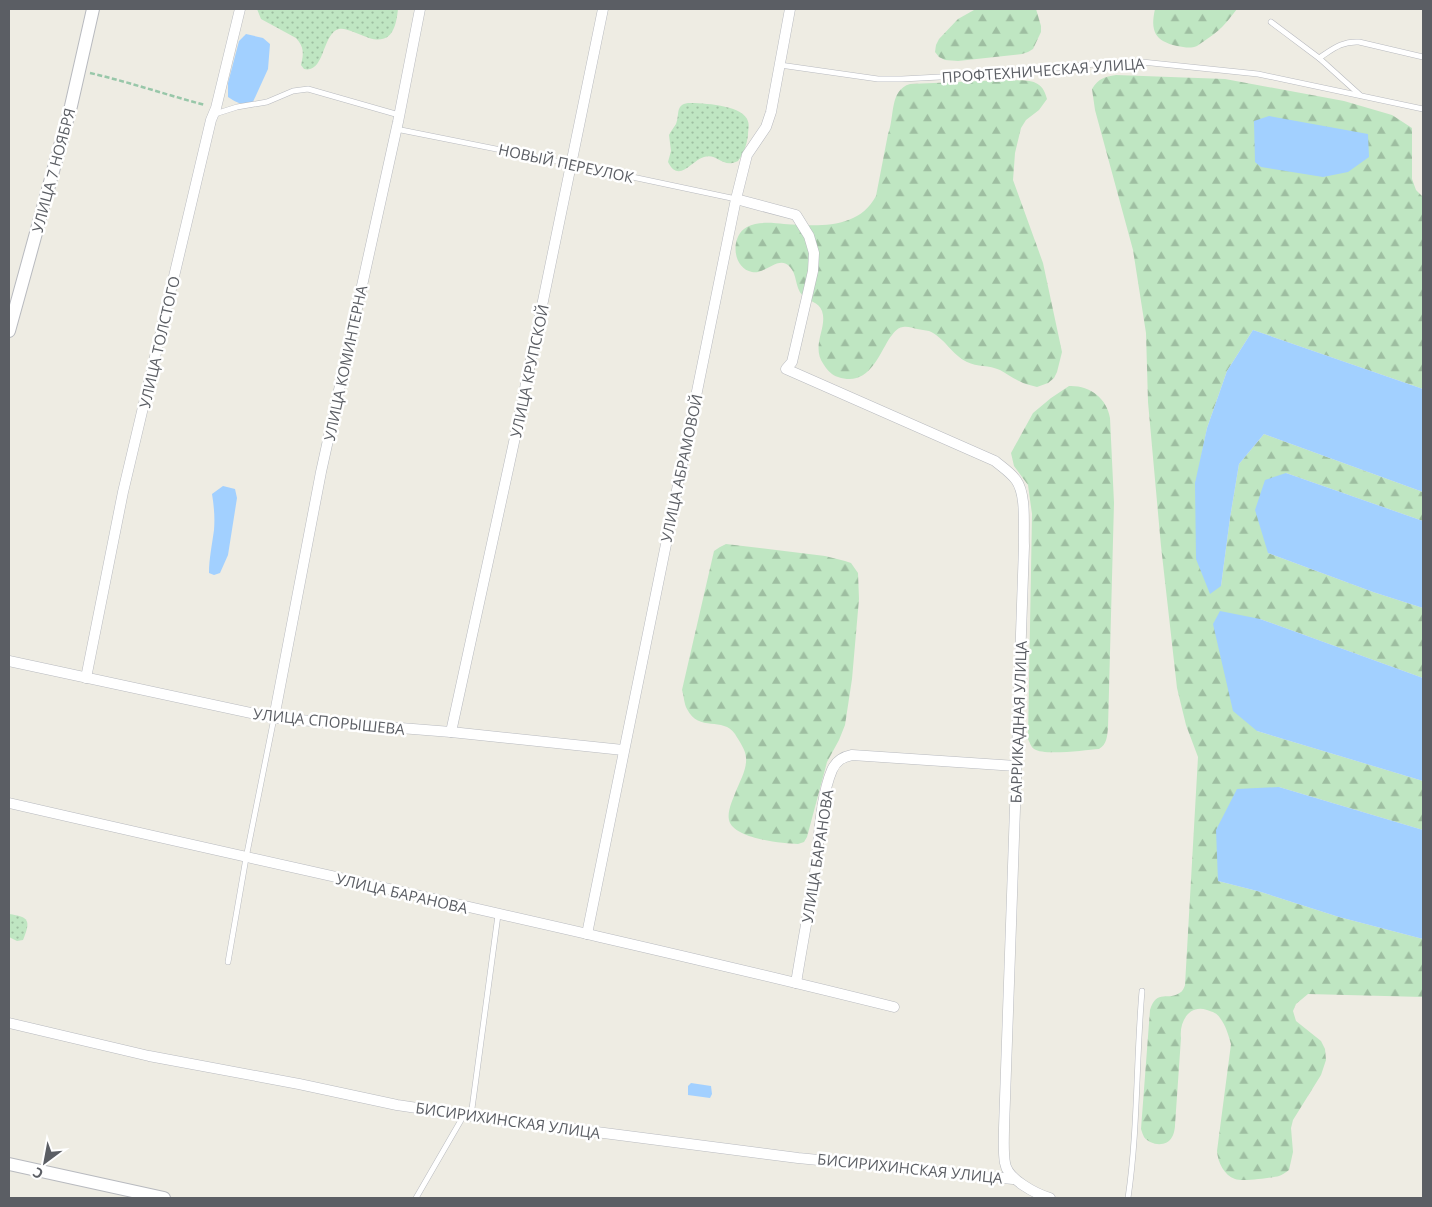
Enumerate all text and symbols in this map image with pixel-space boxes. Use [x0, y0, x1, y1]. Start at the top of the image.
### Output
street label: ПРОФТЕХНИЧЕСКАЯ УЛИЦА [941, 53, 1146, 87]
street label: УЛИЦА 7 НОЯБРЯ [27, 106, 79, 234]
street label: НОВЫЙ ПЕРЕУЛОК [497, 139, 636, 187]
street label: УЛИЦА ТОЛСТОГО [134, 274, 184, 410]
street label: УЛИЦА КОМИНТЕРНА [319, 283, 371, 443]
street label: УЛИЦА КРУПСКОЙ [505, 303, 553, 439]
street label: УЛИЦА АБРАМОВОЙ [656, 392, 706, 544]
street label: БАРРИКАДНАЯ УЛИЦА [1005, 640, 1031, 804]
street label: УЛИЦА СПОРЫШЕВА [252, 703, 406, 739]
street label: УЛИЦА БАРАНОВА [797, 787, 837, 924]
street label: УЛИЦА БАРАНОВА [334, 868, 470, 918]
street label: БИСИРИХИНСКАЯ УЛИЦА [414, 1097, 602, 1143]
north arrow [20, 1137, 70, 1187]
street label: БИСИРИХИНСКАЯ УЛИЦА [816, 1148, 1004, 1188]
text: С [29, 1163, 47, 1184]

